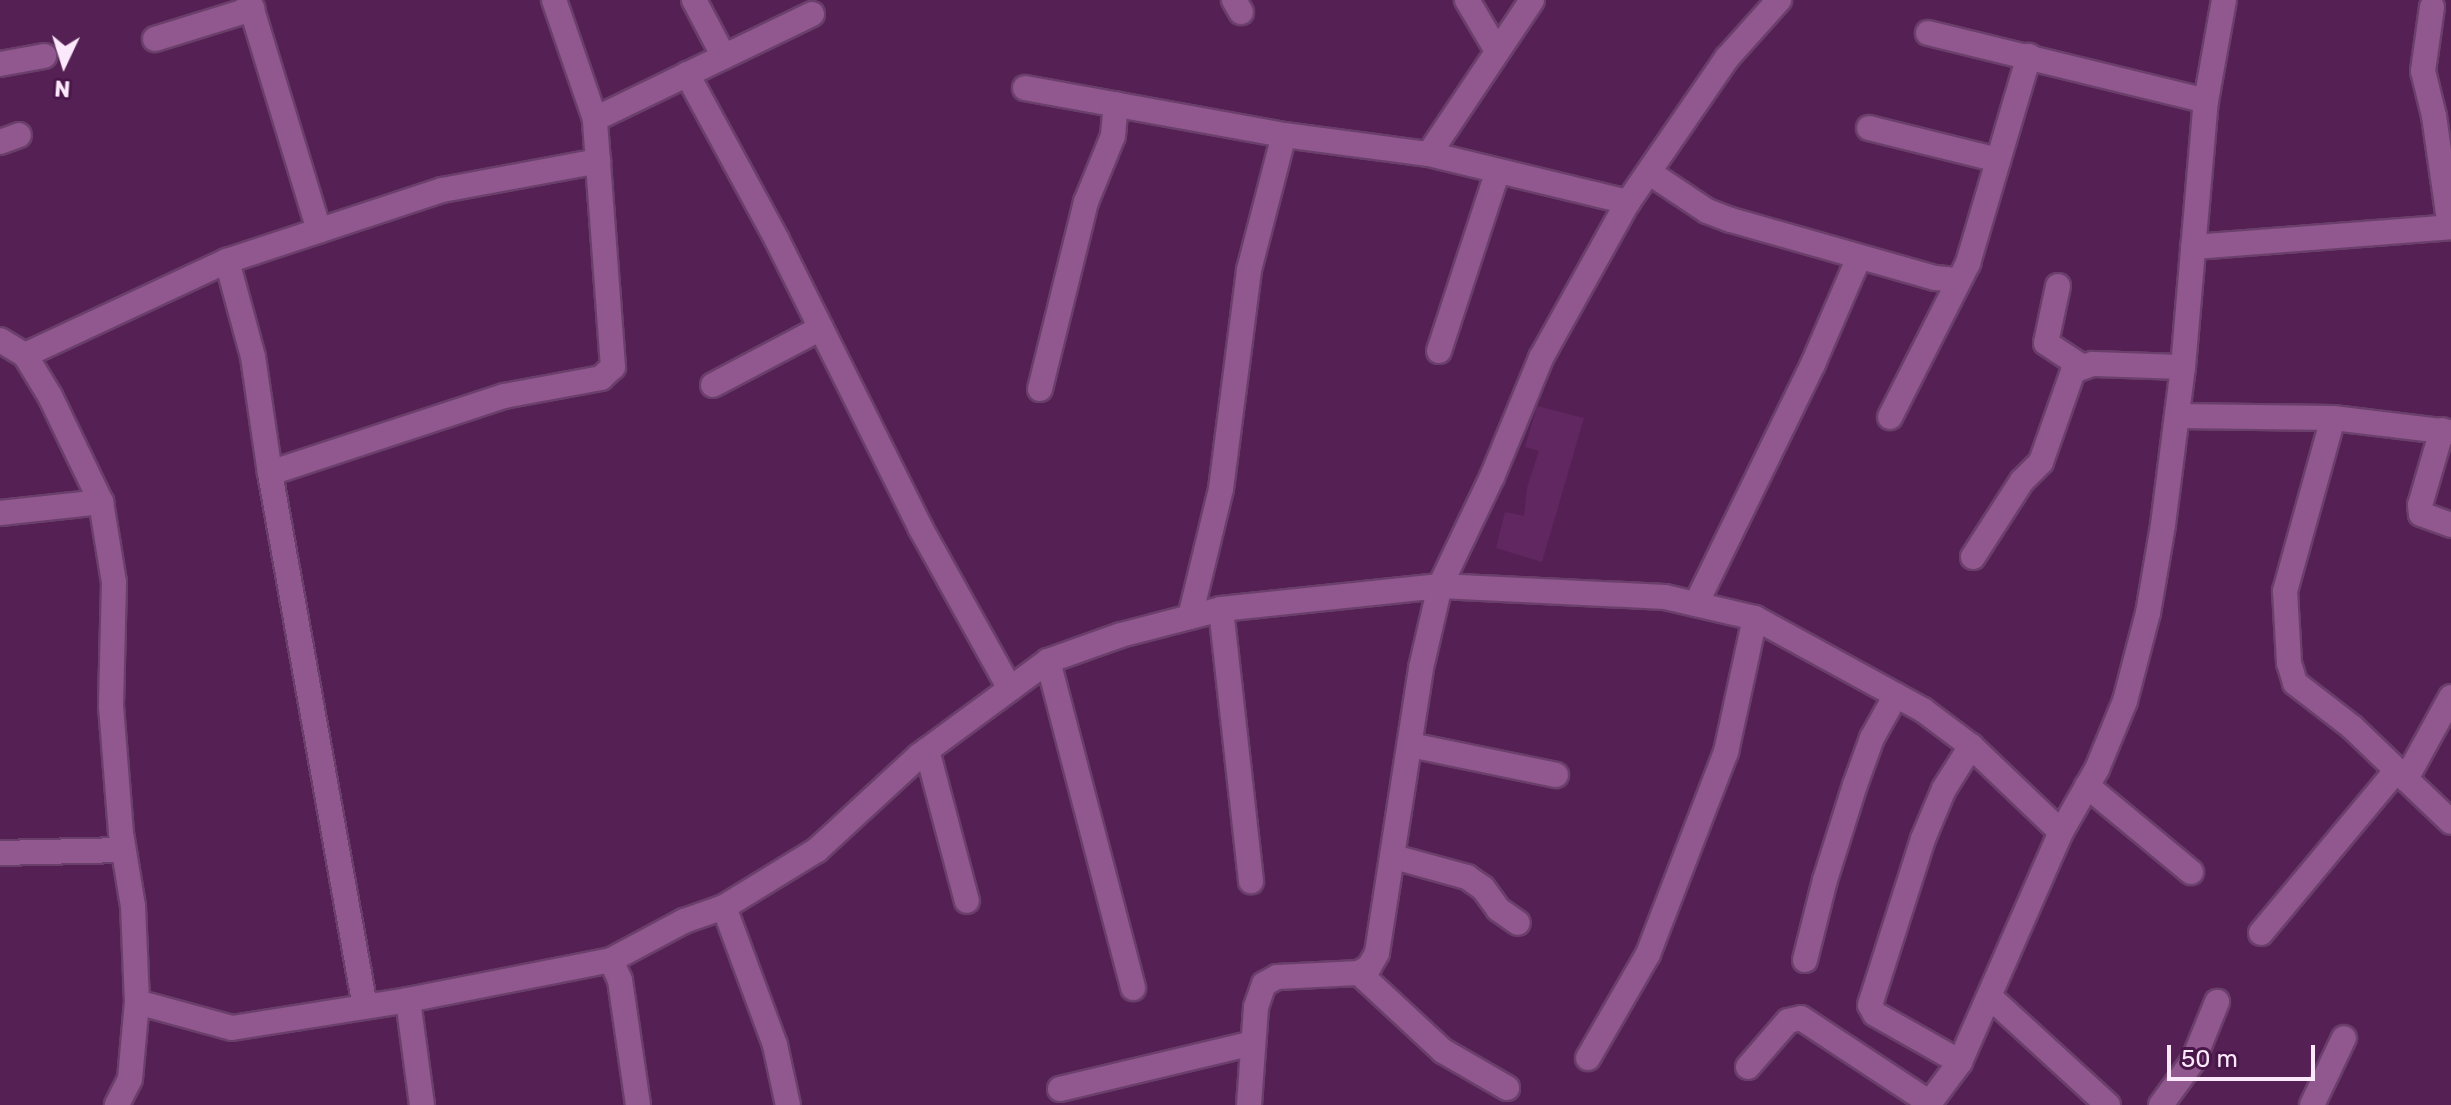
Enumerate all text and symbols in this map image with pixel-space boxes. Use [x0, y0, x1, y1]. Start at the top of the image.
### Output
north arrow [24, 24, 104, 104]
text: N [53, 74, 71, 102]
scale bar [2171, 1029, 2319, 1079]
text: 50 m [2181, 1045, 2238, 1073]

